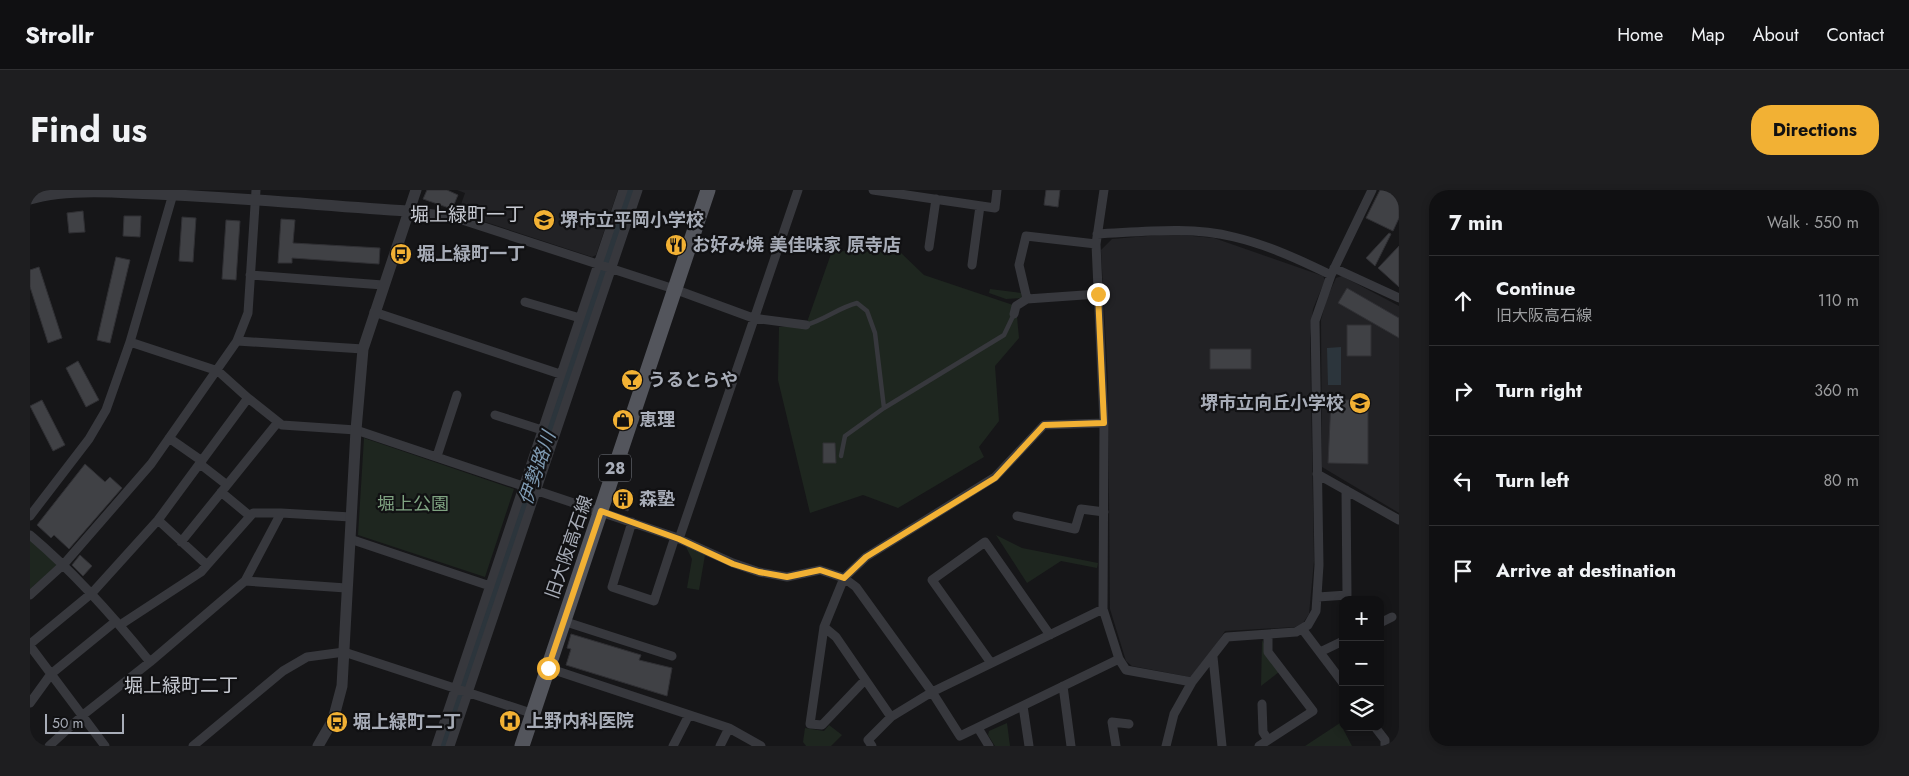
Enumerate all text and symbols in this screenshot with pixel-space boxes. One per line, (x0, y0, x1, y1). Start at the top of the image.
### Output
text: Strollr (25, 17, 94, 52)
text: Home (1617, 22, 1663, 48)
text: Map (1691, 22, 1725, 48)
text: About (1753, 22, 1798, 48)
text: Contact (1826, 22, 1884, 48)
text: Find us (30, 105, 147, 155)
button: Directions (1751, 105, 1879, 155)
district label: 堀上緑町一丁 (410, 201, 524, 228)
place label: 堺市立平岡小学校 (560, 207, 704, 233)
school or university icon: 堺市立平岡小学校 (532, 208, 556, 232)
text: 7 min (1449, 208, 1503, 238)
text: Walk · 550 m (1767, 211, 1859, 234)
place label: お好み焼 美佳味家 原寺店 (692, 232, 901, 258)
restaurant icon: お好み焼 美佳味家 原寺店 (664, 233, 688, 257)
place label: 堀上緑町一丁 (417, 241, 525, 267)
bus stop icon: 堀上緑町一丁 (389, 242, 413, 266)
text: Continue (1496, 275, 1575, 302)
route end (1087, 283, 1110, 306)
icon: ahead (1449, 287, 1477, 315)
text: 110 m (1818, 289, 1859, 312)
text: 旧大阪高石線 (1496, 304, 1592, 327)
place label: うるとらや (648, 367, 738, 393)
bar icon: うるとらや (620, 368, 644, 392)
icon: right (1449, 377, 1477, 405)
text: Turn right (1496, 377, 1582, 404)
text: 360 m (1814, 379, 1859, 402)
place label: 堺市立向丘小学校 (1200, 390, 1344, 416)
school or university icon: 堺市立向丘小学校 (1348, 391, 1372, 415)
place label: 恵理 (639, 407, 675, 433)
shop icon: 恵理 (611, 408, 635, 432)
water label: 伊勢路川 (512, 426, 563, 508)
road number: 28 (599, 454, 631, 482)
icon: left (1449, 467, 1477, 495)
text: Turn left (1496, 467, 1569, 494)
text: 80 m (1823, 469, 1859, 492)
place label: 森塾 (639, 486, 675, 512)
building icon: 森塾 (611, 487, 635, 511)
park label: 堀上公園 (377, 491, 449, 517)
street label: 旧大阪高石線 (539, 492, 599, 602)
icon: arrive (1449, 557, 1477, 585)
text: Arrive at destination (1496, 557, 1676, 584)
map controls (1339, 596, 1384, 731)
button: + (1339, 596, 1384, 641)
button: − (1339, 641, 1384, 686)
route start (537, 657, 560, 680)
district label: 堀上緑町二丁 (124, 672, 238, 699)
button: layers (1339, 686, 1384, 731)
place label: 上野内科医院 (526, 708, 634, 734)
place label: 堀上緑町二丁 (353, 709, 461, 735)
hospital icon: 上野内科医院 (498, 709, 522, 733)
bus stop icon: 堀上緑町二丁 (325, 710, 349, 734)
scale bar (45, 711, 124, 734)
text: 50 m (52, 713, 83, 733)

